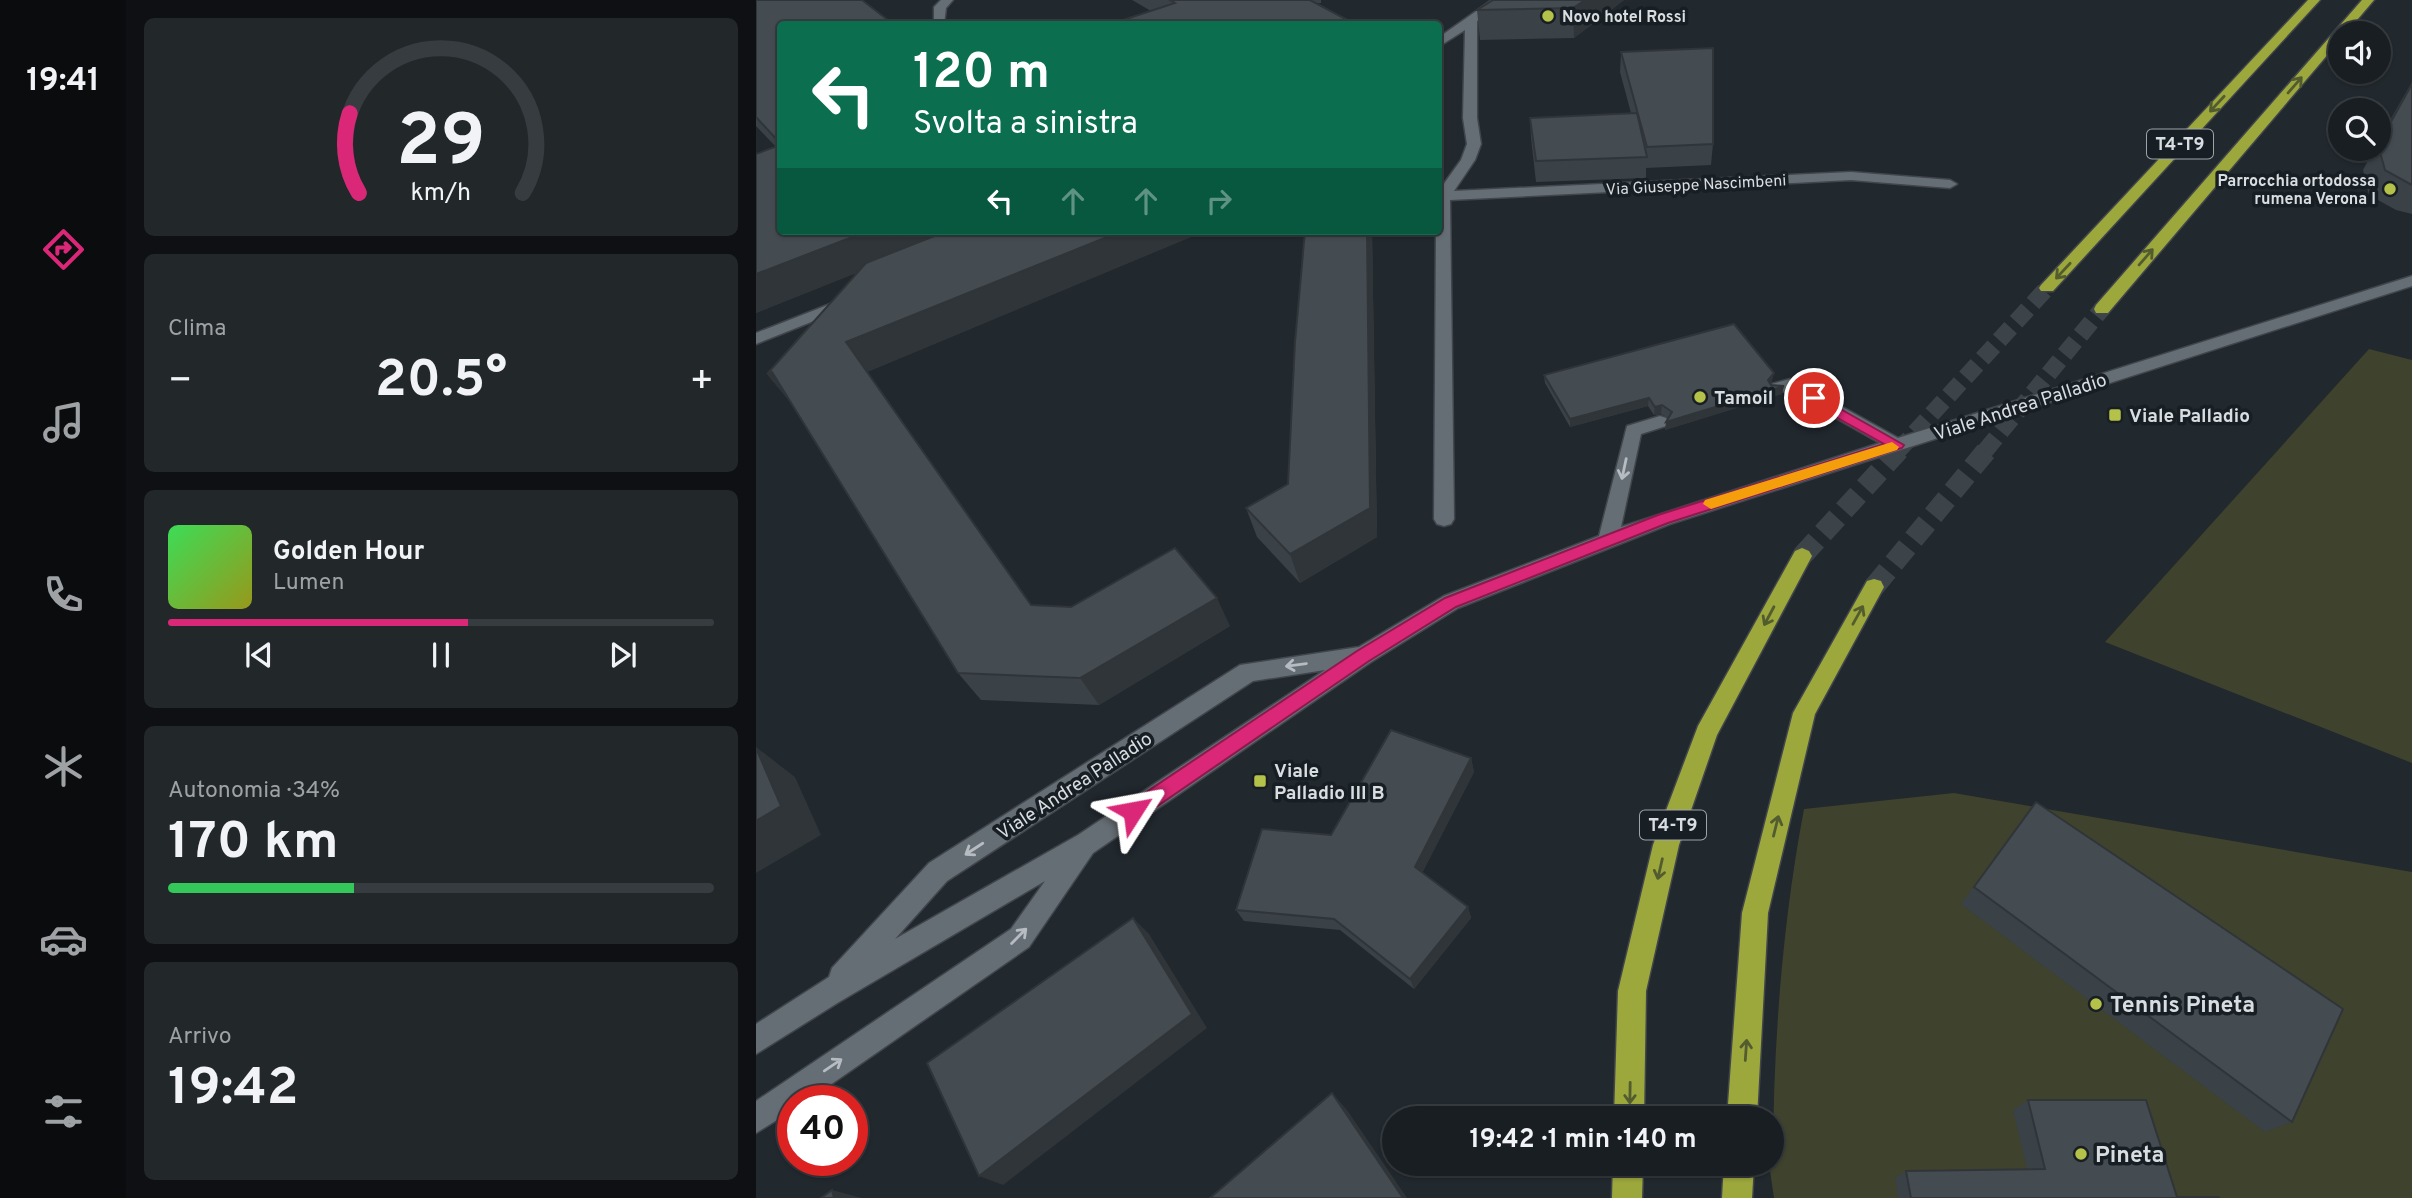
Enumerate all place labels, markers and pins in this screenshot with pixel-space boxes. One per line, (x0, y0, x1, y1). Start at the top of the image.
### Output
marker: Novo hotel Rossi (1540, 8, 1556, 24)
place label: Novo hotel Rossi (1562, 8, 1686, 28)
place label: Parrocchia ortodossa rumena Verona I (2217, 172, 2376, 210)
marker: Parrocchia ortodossa rumena Verona I (2382, 181, 2398, 197)
pin (1784, 368, 1844, 428)
place label: Tamoil (1714, 387, 1773, 411)
marker: Tamoil (1692, 389, 1708, 405)
place label: Viale Palladio (2129, 405, 2250, 429)
marker: Viale Palladio (2107, 407, 2123, 423)
place label: Viale Palladio III B (1274, 760, 1385, 806)
marker: Viale Palladio III B (1252, 773, 1268, 789)
place label: Tennis Pineta (2110, 992, 2255, 1021)
marker: Tennis Pineta (2088, 996, 2104, 1012)
place label: Pineta (2095, 1142, 2164, 1171)
marker: Pineta (2073, 1146, 2089, 1162)

